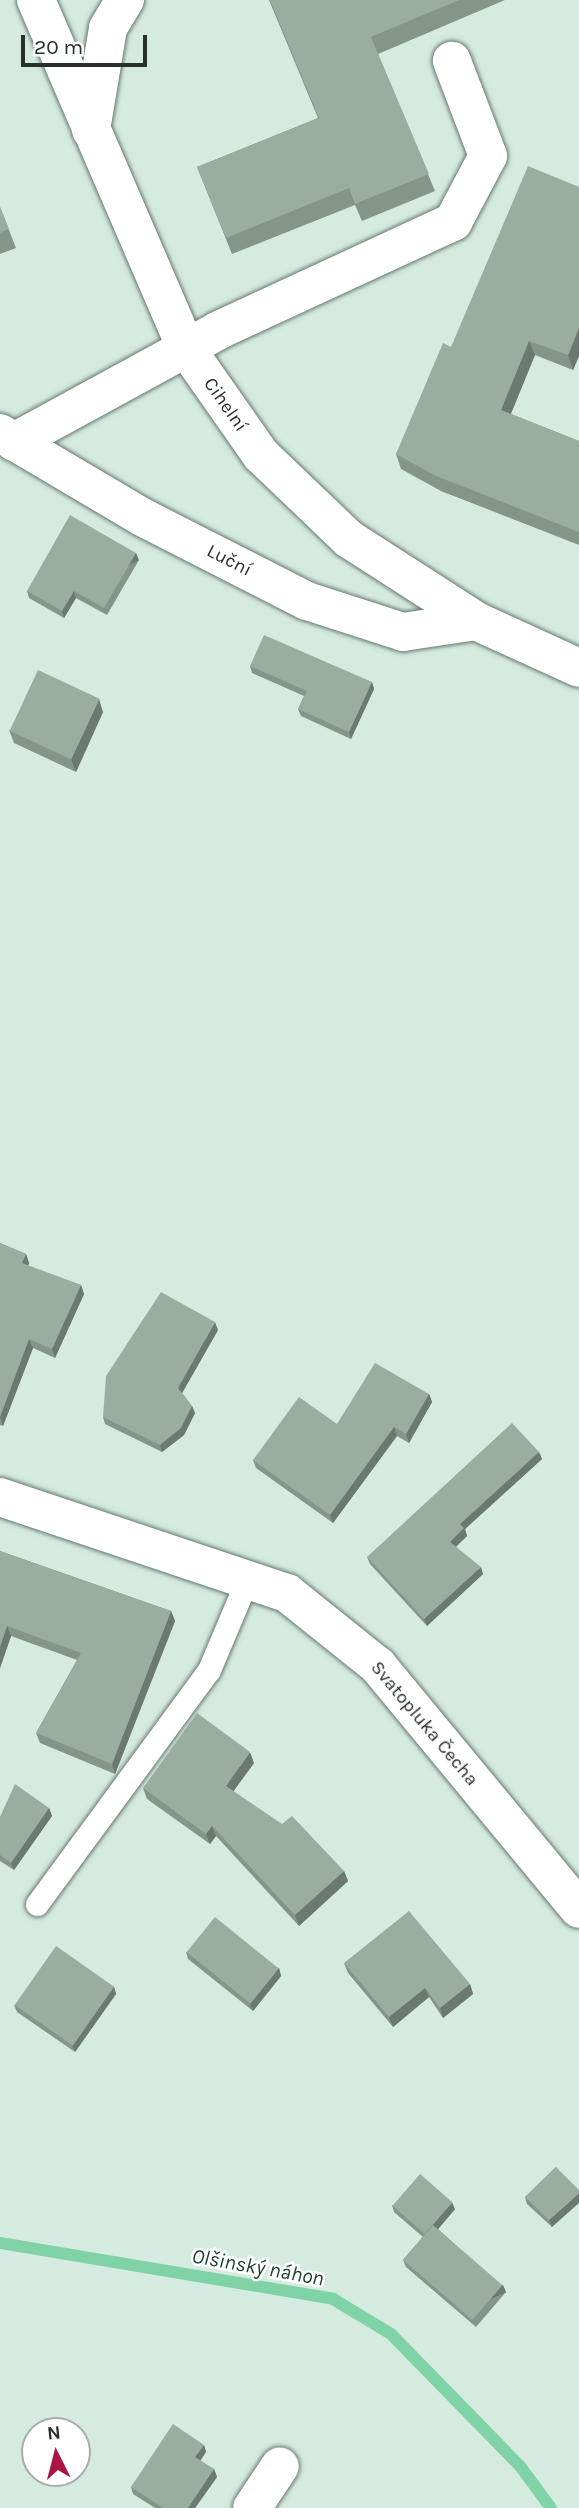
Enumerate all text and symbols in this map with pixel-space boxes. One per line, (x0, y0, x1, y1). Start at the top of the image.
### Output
scale bar (24, 21, 150, 65)
text: 20 m (34, 35, 83, 59)
street label: Cihelní (198, 373, 252, 437)
street label: Luční (203, 540, 255, 582)
street label: Svatopluka Čecha (365, 1657, 483, 1791)
water label: Olšinský náhon (190, 2243, 326, 2291)
north arrow (21, 2417, 91, 2487)
text: N (46, 2421, 62, 2445)

